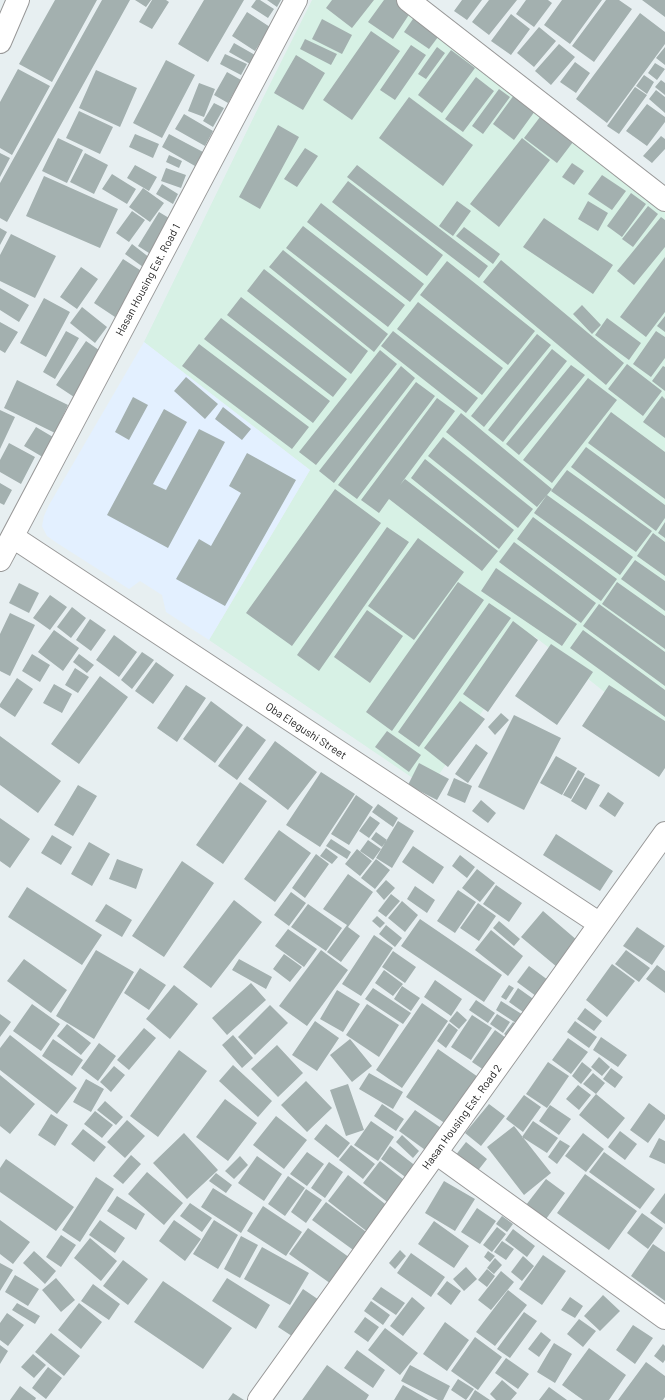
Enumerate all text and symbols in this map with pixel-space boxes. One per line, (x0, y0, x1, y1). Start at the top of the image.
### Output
street label: Hasan Housing Est. Road 1 (113, 222, 183, 338)
street label: Oba Elegushi Street (263, 700, 349, 762)
street label: Hasan Housing Est. Road 2 (419, 1062, 505, 1172)

